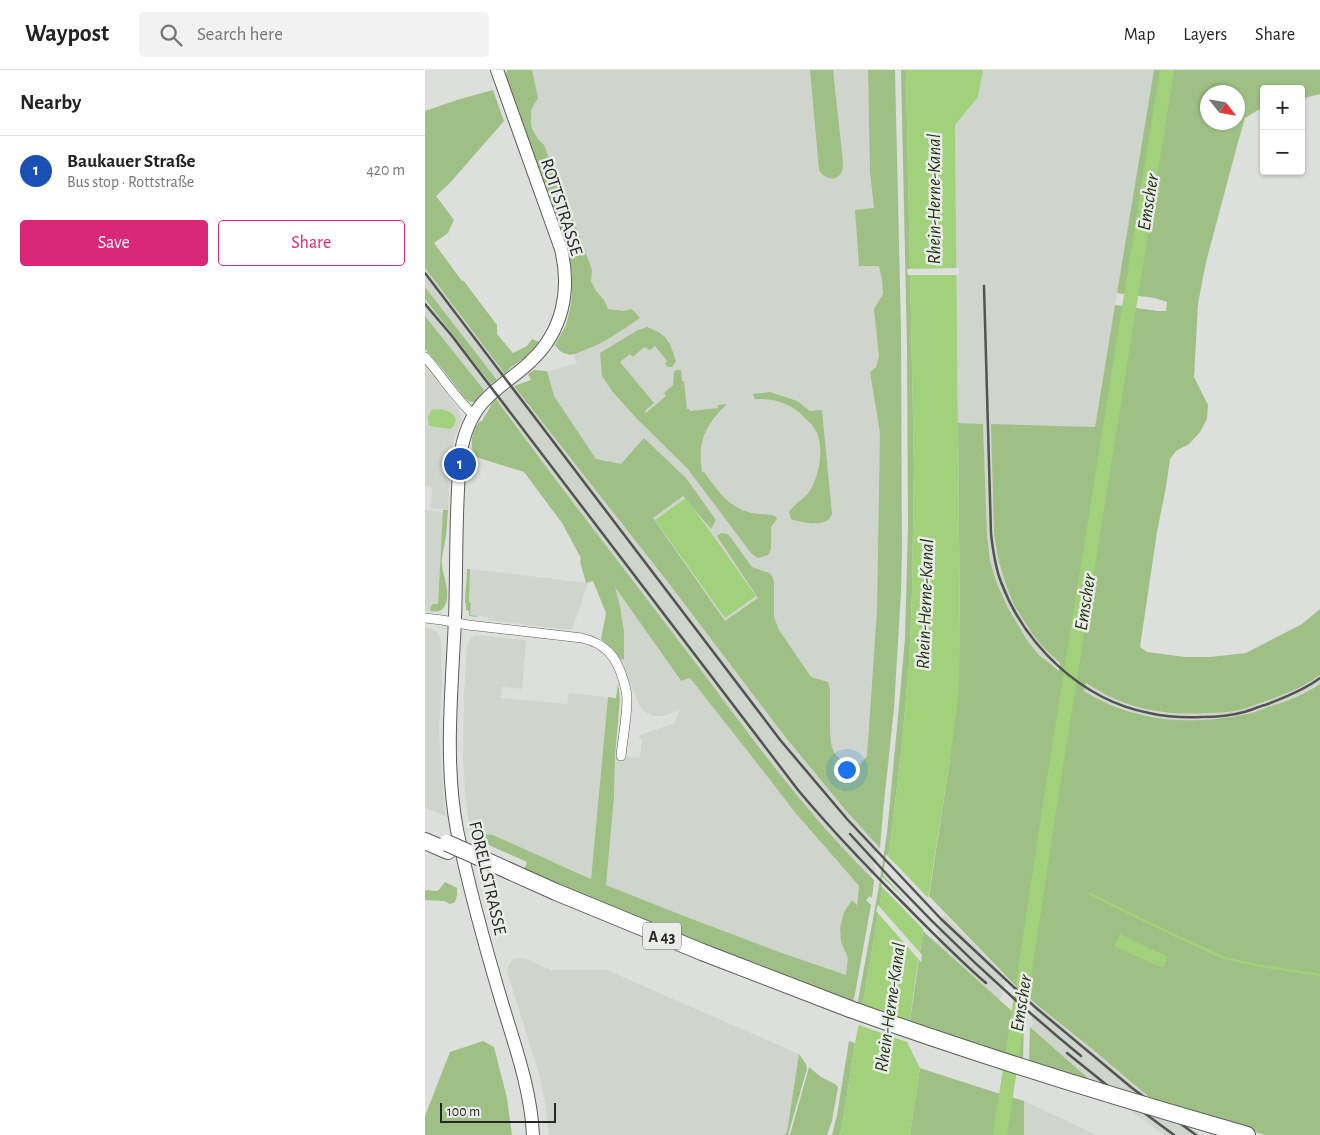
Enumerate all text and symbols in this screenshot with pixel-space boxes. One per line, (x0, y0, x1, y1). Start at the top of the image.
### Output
search box (139, 12, 489, 57)
icon: search (157, 21, 185, 49)
text: Waypost (25, 22, 109, 46)
text: Search here (197, 25, 283, 44)
text: Map (1124, 26, 1155, 44)
text: Layers (1183, 26, 1227, 44)
text: Share (1255, 26, 1295, 44)
north arrow (1200, 85, 1245, 130)
map controls (1260, 85, 1305, 175)
button: + (1260, 85, 1305, 130)
text: Nearby (20, 92, 81, 113)
button: − (1260, 130, 1305, 175)
water label: Rhein-Herne-Kanal (925, 133, 944, 264)
text: Baukauer Straße (67, 152, 195, 171)
street label: ROTTSTRASSE (537, 157, 585, 258)
text: 1 (33, 162, 39, 178)
text: 420 m (366, 162, 405, 178)
water label: Emscher (1135, 172, 1162, 232)
text: Bus stop · Rottstraße (67, 174, 194, 190)
button: Save (20, 220, 208, 266)
button: Share (218, 220, 405, 266)
pin: 1 (444, 445, 476, 483)
water label: Rhein-Herne-Kanal (914, 538, 937, 670)
water label: Emscher (1072, 572, 1099, 632)
your location (834, 757, 860, 783)
street label: FORELLSTRASSE (465, 820, 509, 937)
road number: A 43 (643, 922, 681, 949)
water label: Rhein-Herne-Kanal (872, 941, 909, 1073)
water label: Emscher (1008, 973, 1035, 1033)
scale bar (440, 1100, 556, 1123)
text: 100 m (447, 1105, 480, 1119)

